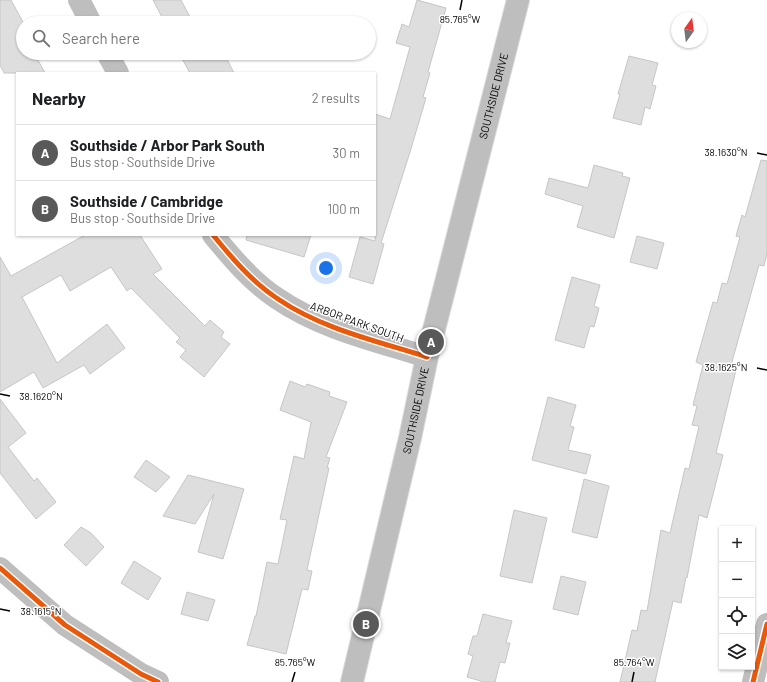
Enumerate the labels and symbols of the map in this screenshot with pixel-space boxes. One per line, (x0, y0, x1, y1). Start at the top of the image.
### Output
north arrow (671, 12, 707, 48)
text: 85.765°W (440, 13, 481, 25)
street label: SOUTHSIDE DRIVE (476, 51, 510, 140)
text: 38.1630°N (704, 146, 748, 158)
your location (316, 258, 336, 278)
street label: ARBOR PARK SOUTH (309, 299, 406, 344)
pin: A (418, 327, 444, 357)
text: 38.1625°N (705, 361, 747, 373)
street label: SOUTHSIDE DRIVE (400, 365, 431, 455)
text: 38.1620°N (19, 390, 63, 402)
text: 38.1615°N (21, 605, 61, 617)
pin: B (353, 609, 379, 639)
text: 85.765°W (275, 656, 316, 668)
text: 85.764°W (613, 656, 655, 668)

